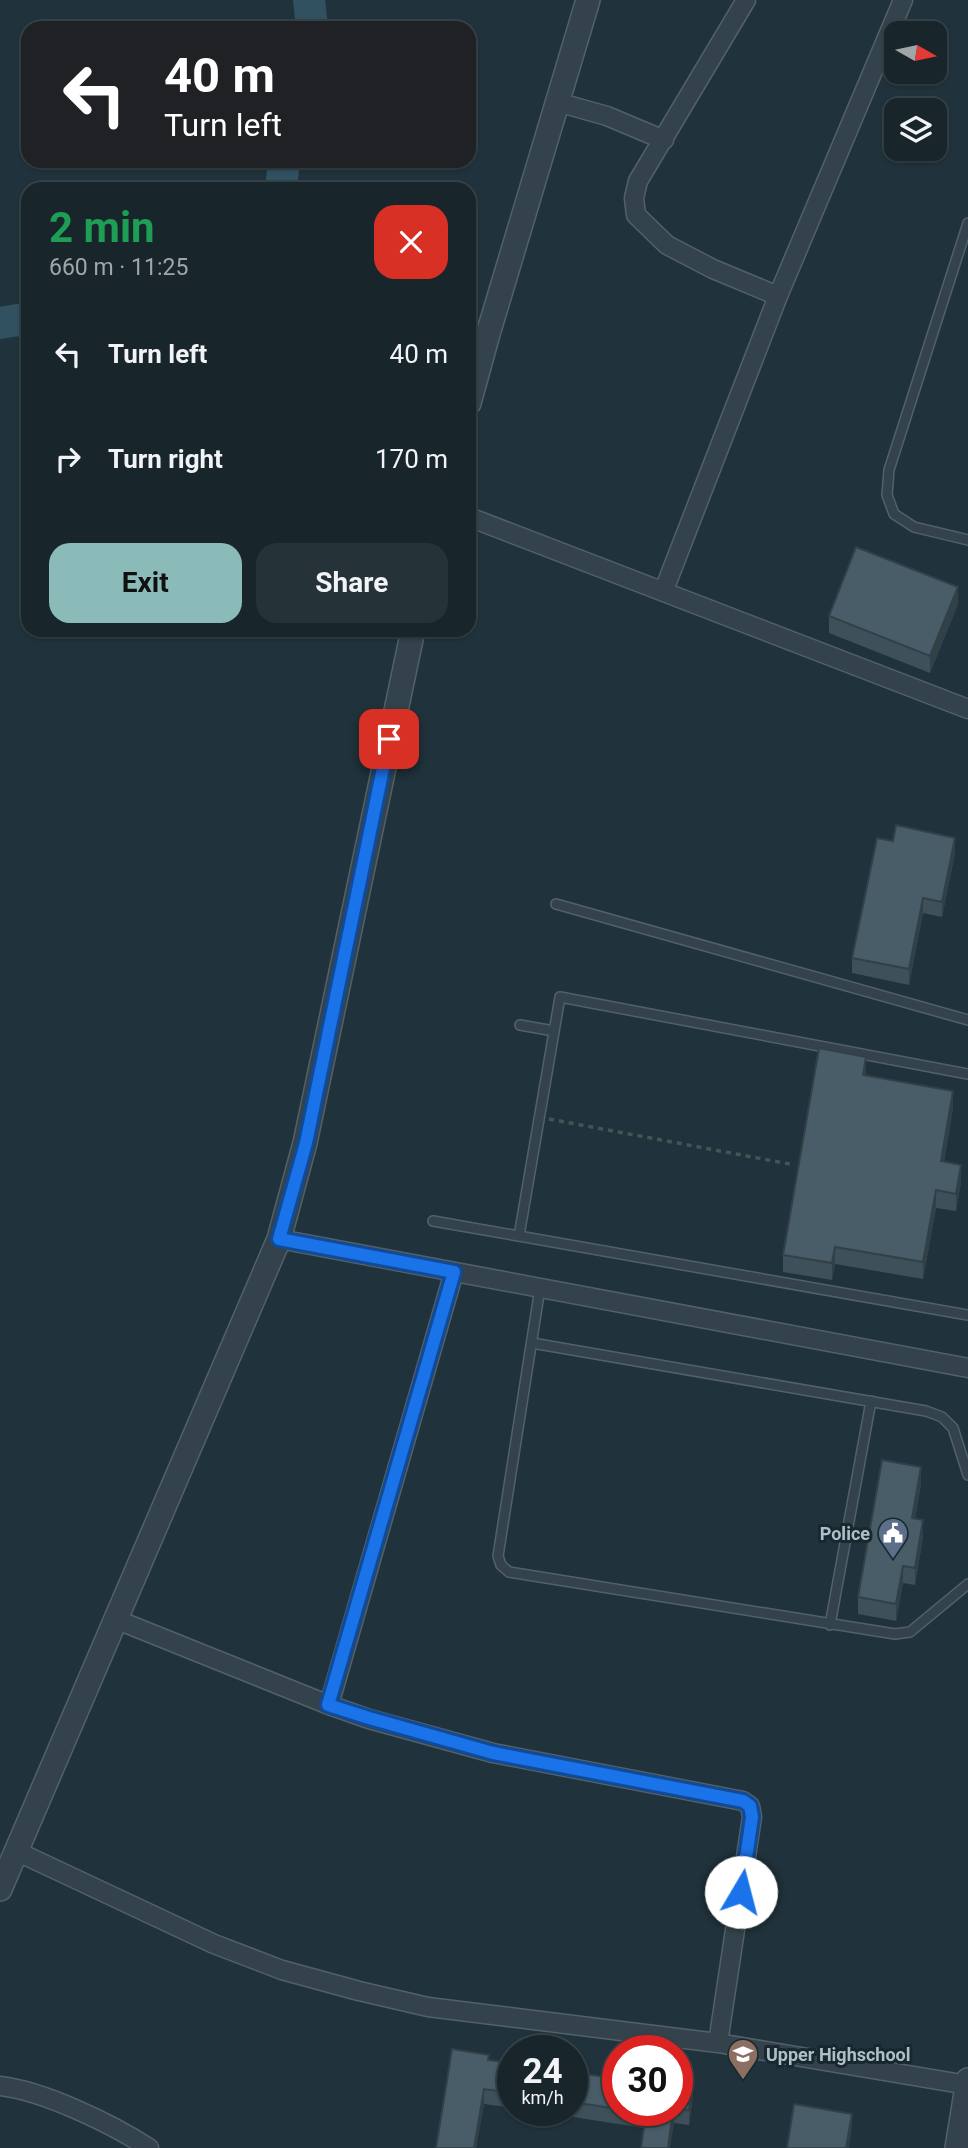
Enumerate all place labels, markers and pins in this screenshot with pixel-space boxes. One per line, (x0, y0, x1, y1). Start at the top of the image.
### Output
pin (359, 709, 419, 769)
public building icon: Police (876, 1516, 910, 1560)
place label: Police (820, 1523, 870, 1544)
school or university icon: Upper Highschool (726, 2037, 760, 2081)
place label: Upper Highschool (766, 2044, 911, 2065)

